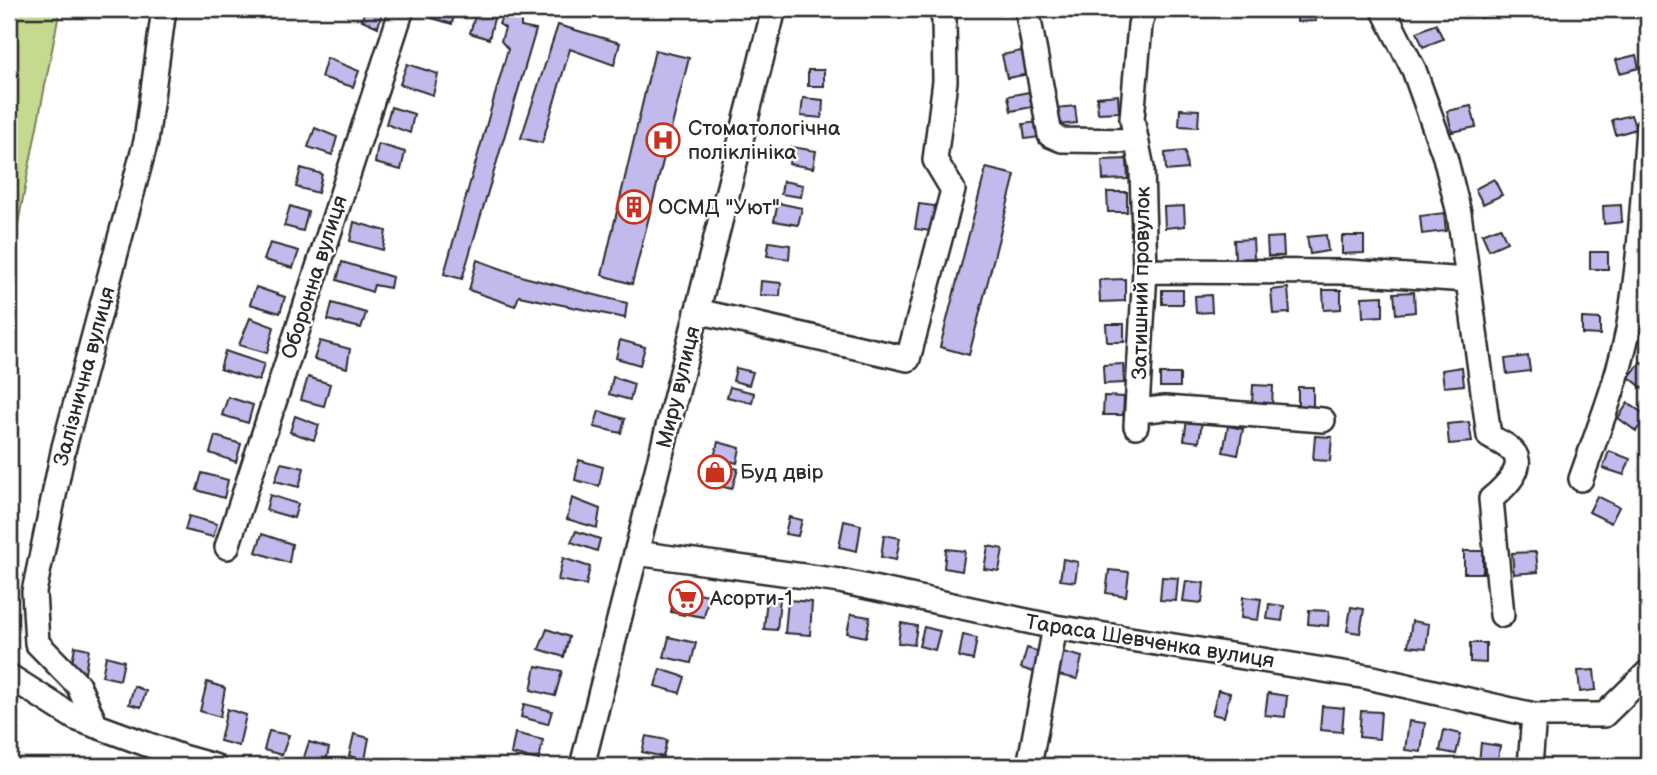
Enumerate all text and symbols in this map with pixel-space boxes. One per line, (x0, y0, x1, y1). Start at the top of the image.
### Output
place label: Стоматологічна поліклініка (688, 116, 841, 165)
hospital icon: Стоматологічна поліклініка (644, 121, 682, 159)
street label: Затишний провулок (1127, 186, 1156, 380)
building icon: ОСМД "Уют" (615, 188, 653, 226)
street label: Оборонна вулиця (276, 192, 353, 362)
place label: ОСМД "Уют" (658, 195, 780, 220)
street label: Залізнична вулиця (49, 284, 120, 469)
street label: Миру вулиця (651, 324, 706, 451)
shop icon: Буд двір (696, 453, 734, 491)
place label: Буд двір (740, 460, 824, 485)
supermarket icon: Асорти-1 (667, 579, 705, 617)
place label: Асорти-1 (709, 586, 793, 611)
street label: Тараса Шевченка вулиця (1024, 609, 1276, 674)

